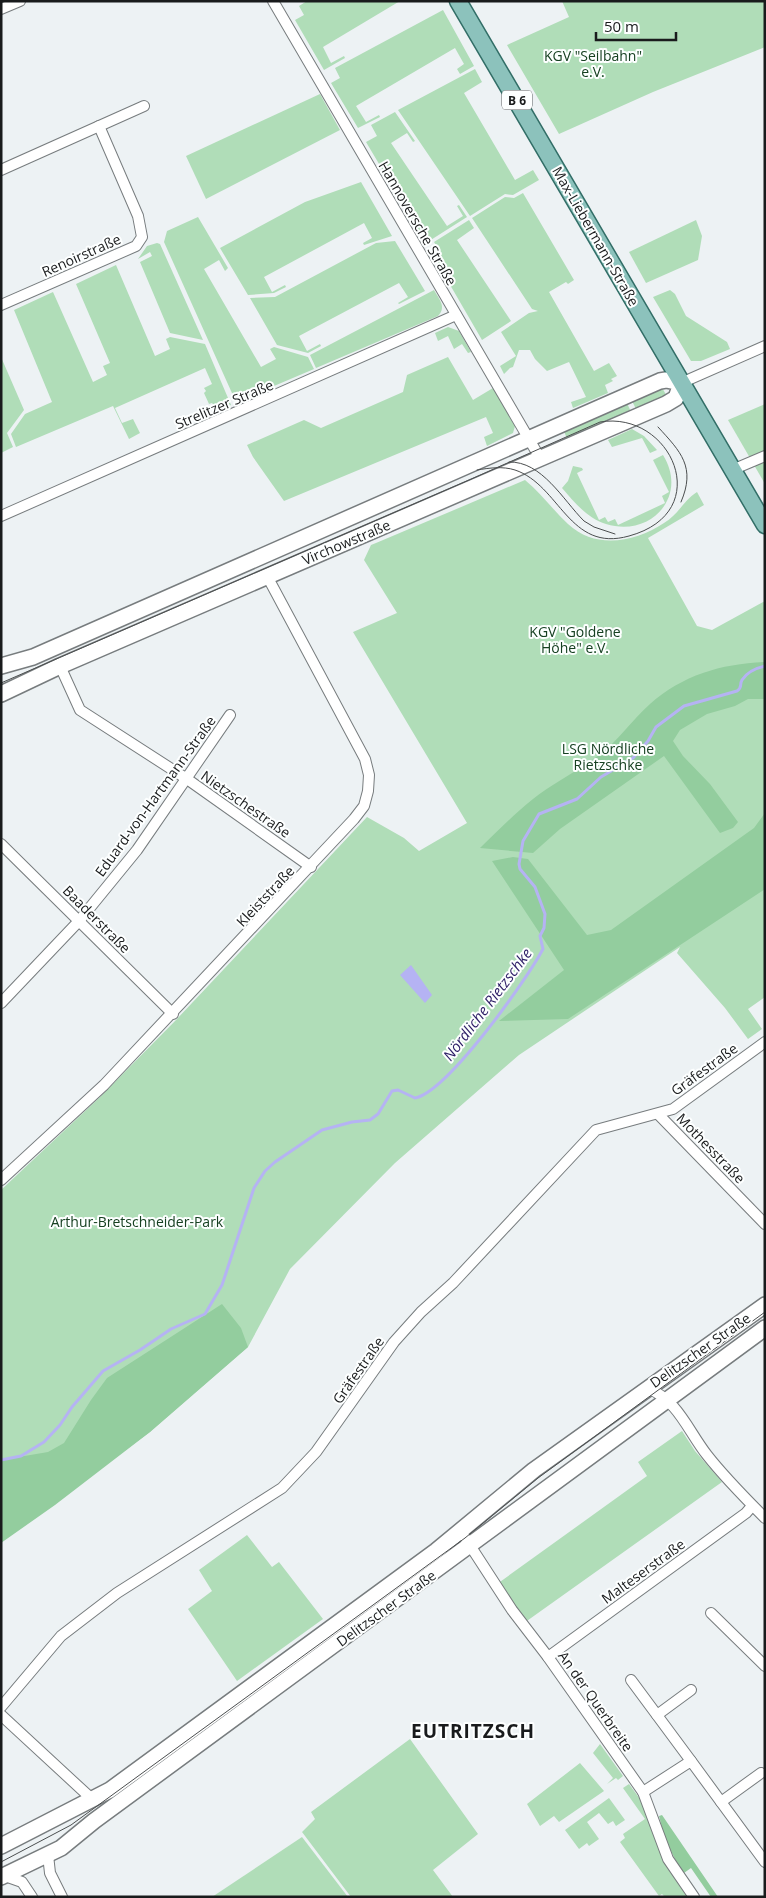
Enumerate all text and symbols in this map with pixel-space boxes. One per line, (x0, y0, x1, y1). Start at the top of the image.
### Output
scale bar (596, 10, 676, 42)
text: 50 m (604, 16, 639, 36)
park label: KGV "Seilbahn" e.V. (544, 46, 642, 81)
road number: B 6 (502, 90, 532, 110)
street label: Hannoversche Straße (375, 157, 461, 289)
street label: Max-Liebermann-Straße (548, 163, 644, 309)
street label: Renoirstraße (39, 229, 124, 281)
street label: Strelitzer Straße (172, 375, 276, 433)
street label: Virchowstraße (299, 515, 393, 569)
park label: KGV "Goldene Höhe" e.V. (529, 622, 621, 657)
street label: Eduard-von-Hartmann-Straße (90, 712, 220, 880)
park label: LSG Nördliche Rietzschke (562, 739, 654, 774)
street label: Nietzschestraße (198, 766, 295, 842)
street label: Kleiststraße (232, 861, 298, 931)
street label: Baaderstraße (59, 881, 135, 957)
water label: Nördliche Rietzschke (438, 943, 536, 1064)
street label: Gräfestraße (667, 1038, 741, 1100)
street label: Mothesstraße (673, 1109, 749, 1187)
park label: Arthur-Bretschneider-Park (51, 1212, 224, 1231)
street label: Delitzscher Straße (646, 1308, 754, 1392)
street label: Gräfestraße (328, 1332, 388, 1407)
street label: Malteserstraße (597, 1534, 689, 1608)
street label: Delitzscher Straße (332, 1565, 440, 1651)
street label: An der Querbreite (554, 1647, 638, 1755)
district label: EUTRITZSCH (411, 1718, 535, 1744)

